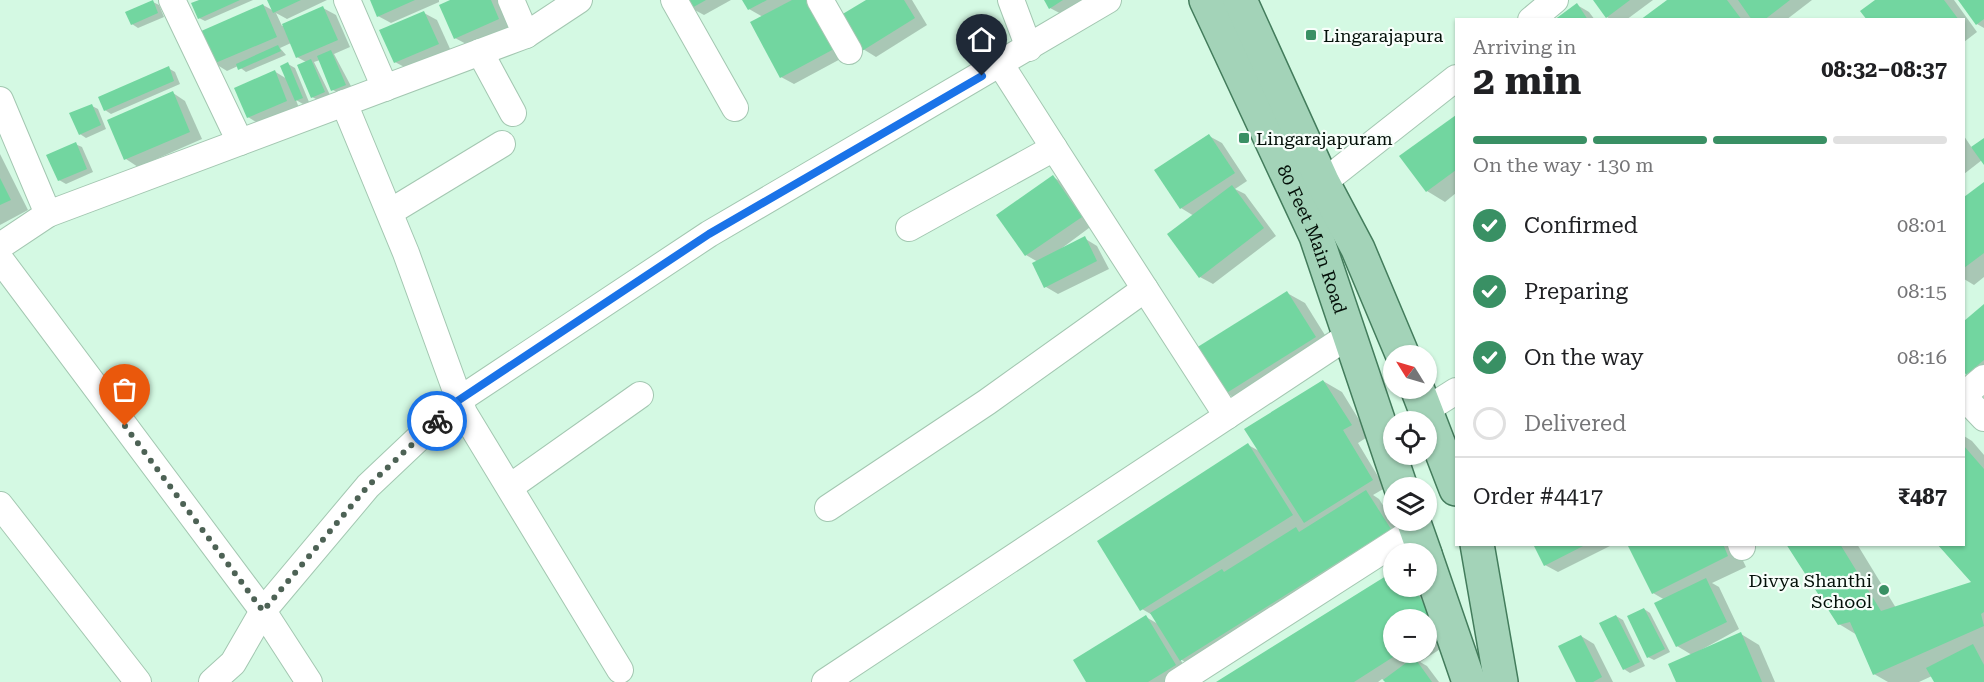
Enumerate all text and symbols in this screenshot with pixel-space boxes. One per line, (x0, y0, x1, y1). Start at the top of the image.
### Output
pin (956, 14, 1007, 76)
icon: home (965, 23, 998, 56)
place label: Lingarajapura (1323, 25, 1443, 46)
marker: Lingarajapura (1304, 28, 1318, 42)
text: Arriving in (1473, 35, 1576, 59)
text: 08:32–08:37 (1821, 57, 1947, 82)
text: 2 min (1473, 58, 1581, 104)
place label: Lingarajapuram (1256, 128, 1393, 149)
marker: Lingarajapuram (1237, 131, 1251, 145)
text: On the way · 130 m (1473, 153, 1654, 177)
street label: 80 Feet Main Road (1274, 161, 1352, 317)
icon: check (1473, 209, 1506, 242)
text: Confirmed (1524, 213, 1638, 238)
text: 08:01 (1897, 213, 1947, 237)
icon: check (1473, 275, 1506, 308)
text: Preparing (1524, 279, 1628, 304)
text: 08:15 (1897, 279, 1947, 303)
icon: check (1473, 341, 1506, 374)
north arrow (1383, 345, 1437, 399)
map controls (1383, 345, 1437, 663)
text: On the way (1524, 345, 1644, 370)
text: 08:16 (1897, 345, 1947, 369)
pin (99, 364, 150, 426)
icon: bag (108, 373, 141, 406)
courier (407, 391, 467, 451)
icon: bike (421, 405, 454, 438)
button: locate (1383, 411, 1437, 465)
text: Delivered (1524, 411, 1626, 436)
button: layers (1383, 477, 1437, 531)
text: Order #4417 (1473, 484, 1603, 509)
text: ₹487 (1898, 484, 1947, 509)
button: + (1383, 543, 1437, 597)
place label: Divya Shanthi School (1749, 570, 1872, 612)
marker: Divya Shanthi School (1877, 583, 1891, 597)
button: − (1383, 609, 1437, 663)

